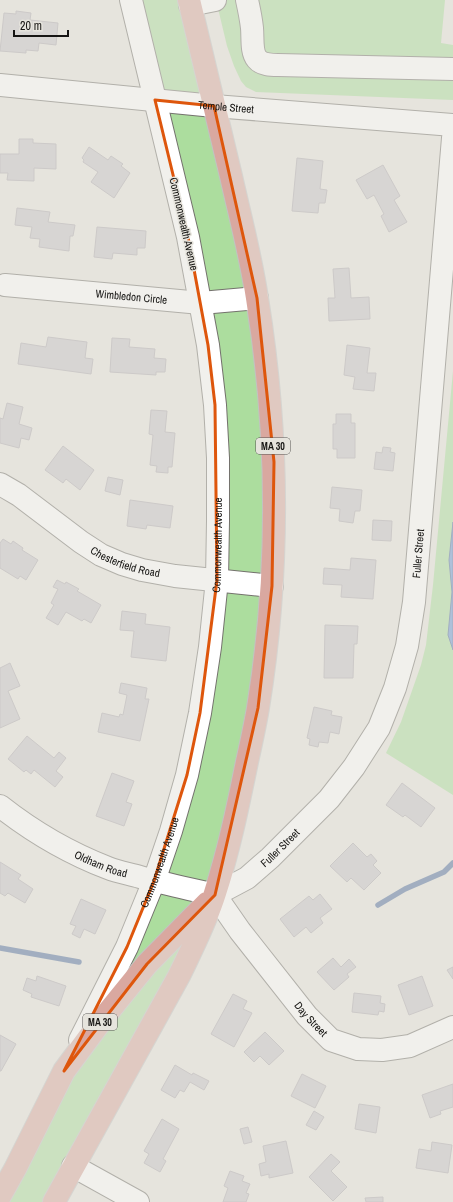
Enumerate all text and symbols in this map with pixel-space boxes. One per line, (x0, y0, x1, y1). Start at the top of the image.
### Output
scale bar (14, 12, 68, 38)
text: 20 m (20, 18, 42, 34)
street label: Temple Street (197, 97, 255, 116)
street label: Commonwealth Avenue (166, 176, 202, 272)
street label: Wimbledon Circle (95, 286, 168, 307)
road number: MA 30 (256, 438, 290, 454)
street label: Commonwealth Avenue (209, 497, 225, 593)
street label: Fuller Street (409, 528, 427, 579)
street label: Chesterfield Road (88, 543, 161, 580)
street label: Commonwealth Avenue (137, 815, 182, 910)
street label: Fuller Street (258, 825, 303, 870)
street label: Oldham Road (72, 847, 129, 880)
street label: Day Street (291, 999, 331, 1040)
road number: MA 30 (83, 1014, 117, 1030)

